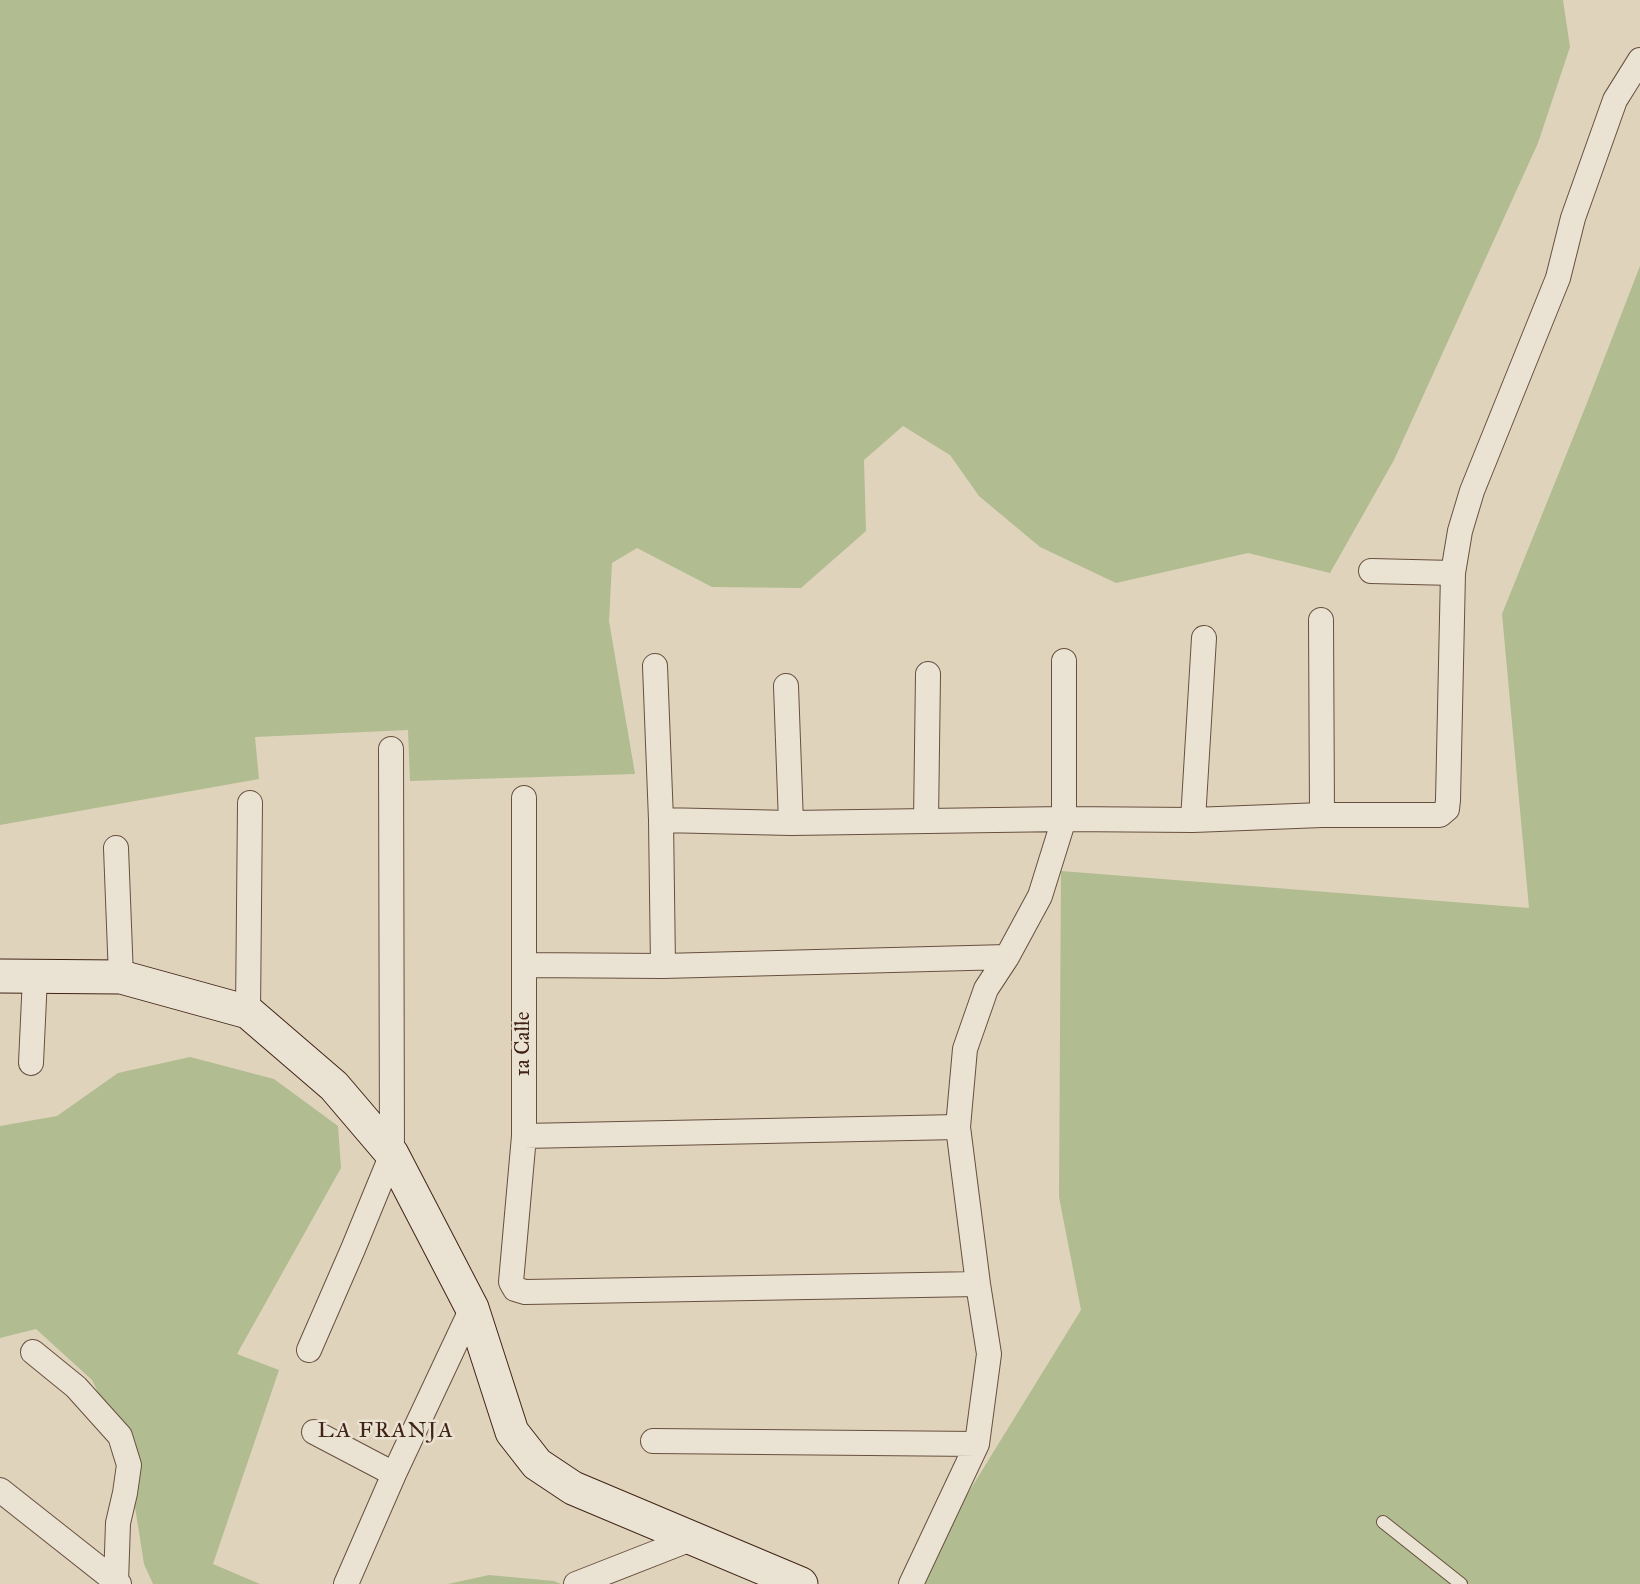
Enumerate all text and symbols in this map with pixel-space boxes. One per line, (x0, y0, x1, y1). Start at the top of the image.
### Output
street label: 1a Calle (511, 1012, 537, 1076)
district label: LA FRANJA (318, 1419, 454, 1445)

